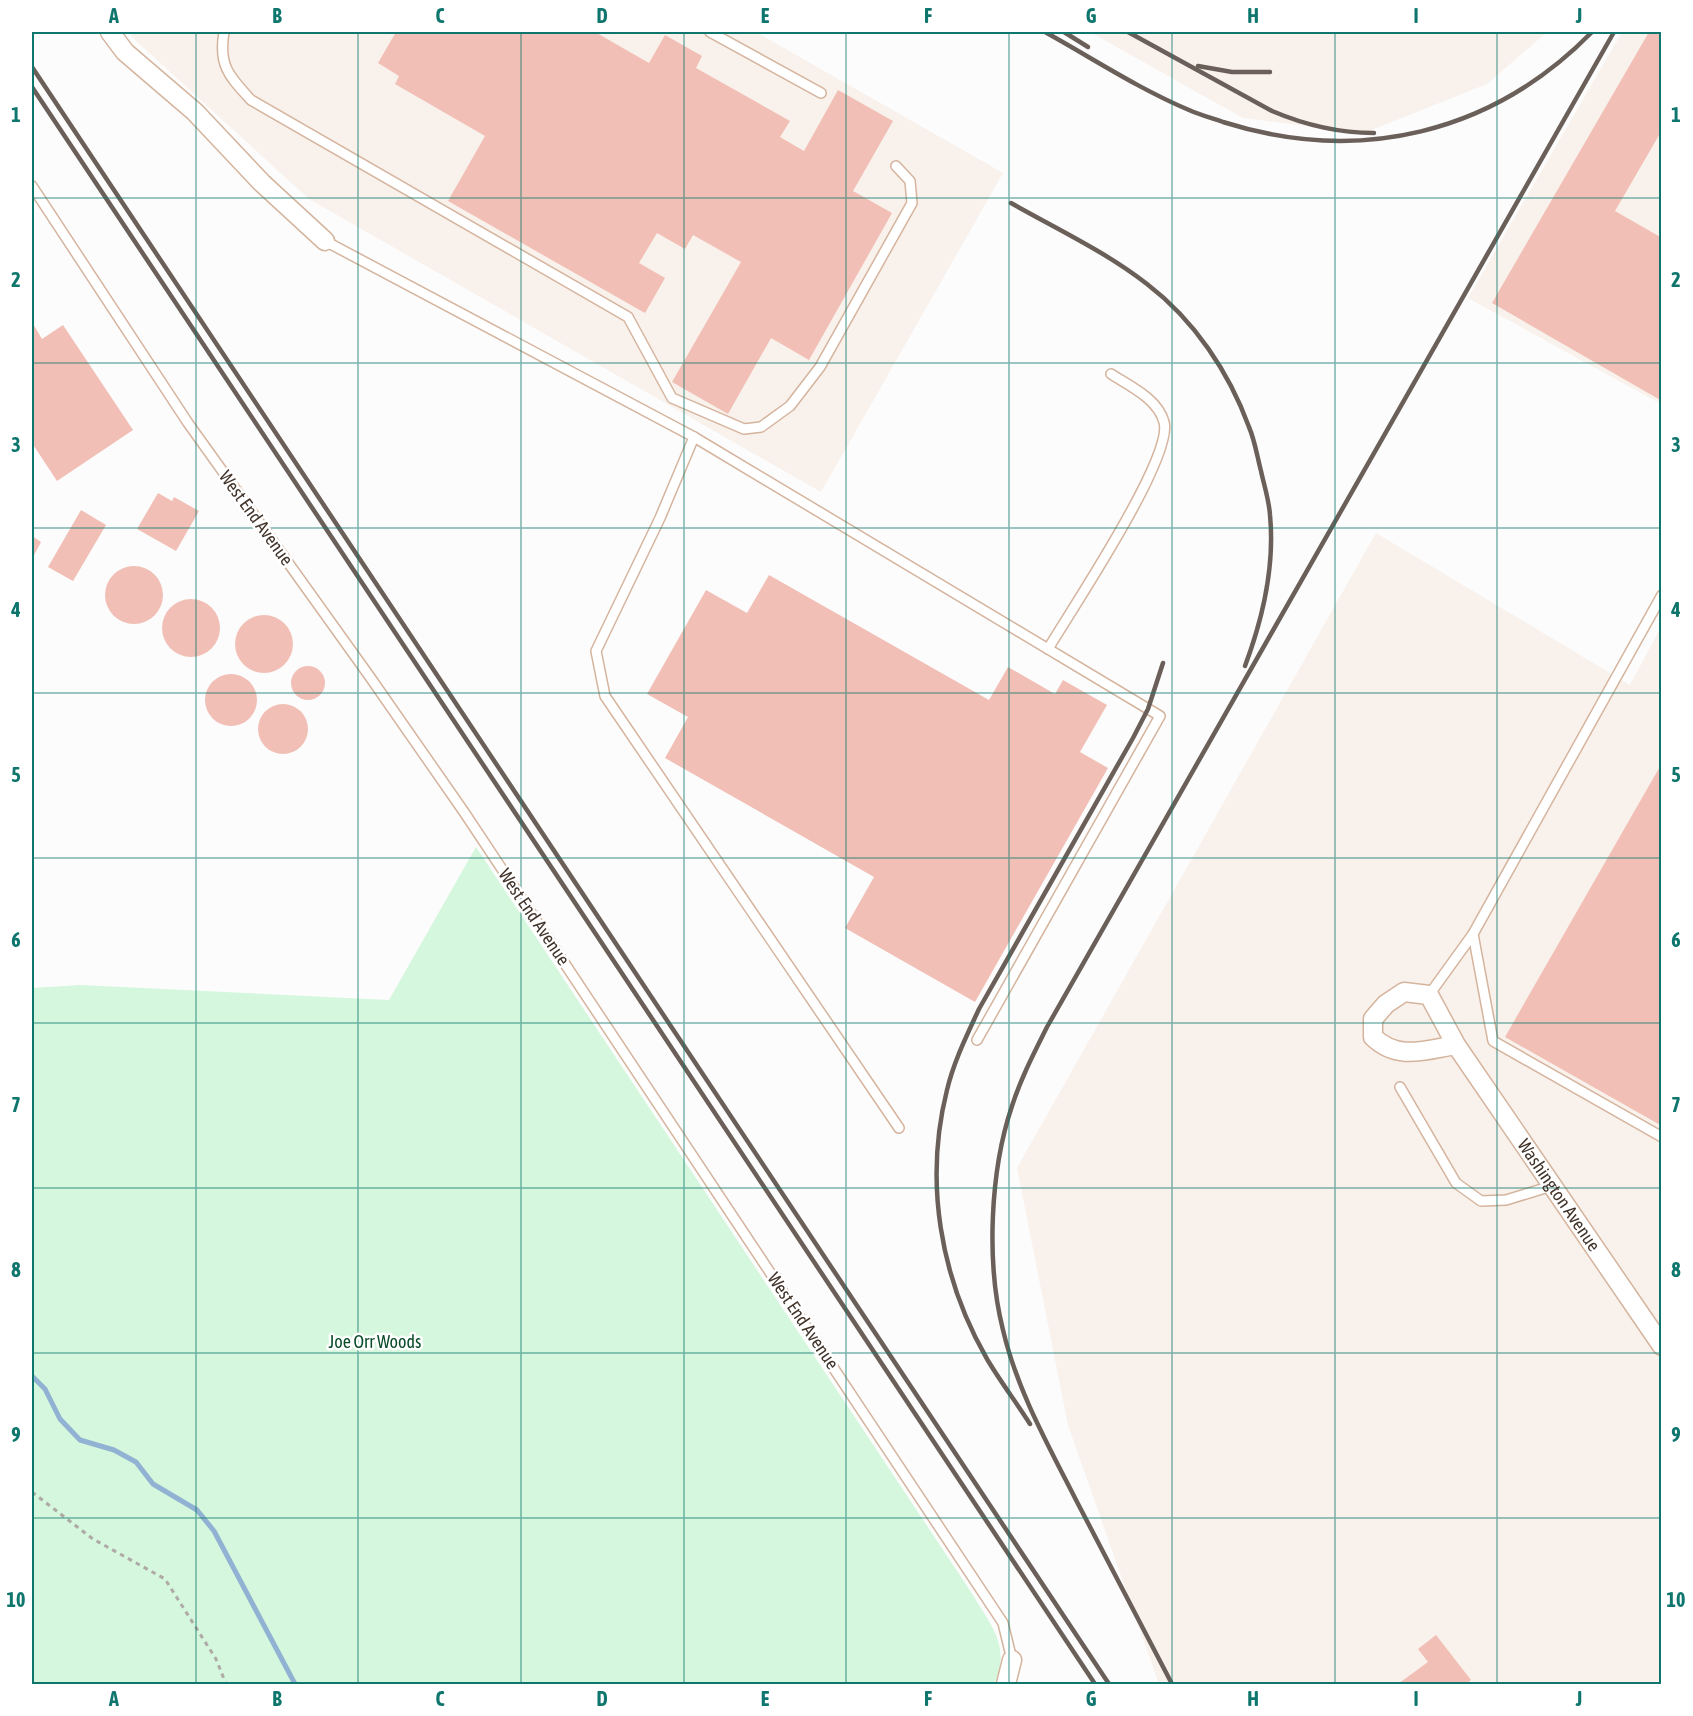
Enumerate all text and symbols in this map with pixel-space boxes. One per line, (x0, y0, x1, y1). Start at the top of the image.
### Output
text: A (108, 4, 119, 27)
text: B (272, 4, 282, 27)
text: C (436, 4, 445, 27)
text: D (596, 4, 608, 27)
text: E (761, 4, 770, 27)
text: F (924, 4, 932, 27)
text: G (1086, 4, 1097, 27)
text: H (1247, 4, 1259, 27)
text: I (1413, 4, 1419, 27)
text: J (1575, 4, 1582, 27)
text: 1 (11, 103, 21, 126)
text: 1 (1671, 103, 1681, 126)
text: 2 (11, 268, 21, 291)
text: 2 (1671, 268, 1681, 291)
text: 3 (11, 433, 21, 456)
text: 3 (1671, 433, 1681, 456)
street label: West End Avenue (215, 466, 298, 569)
text: 4 (10, 598, 21, 621)
text: 4 (1670, 598, 1681, 621)
text: 5 (11, 763, 21, 786)
text: 5 (1671, 763, 1681, 786)
street label: West End Avenue (494, 864, 574, 969)
text: 6 (11, 928, 21, 951)
text: 6 (1671, 928, 1681, 951)
text: 7 (11, 1093, 21, 1116)
text: 7 (1671, 1093, 1681, 1116)
street label: Washington Avenue (1514, 1135, 1605, 1255)
text: 8 (11, 1258, 21, 1281)
text: 8 (1671, 1258, 1681, 1281)
street label: West End Avenue (763, 1268, 843, 1373)
park label: Joe Orr Woods (329, 1331, 421, 1352)
text: 9 (11, 1423, 21, 1446)
text: 9 (1671, 1423, 1681, 1446)
text: 10 (7, 1588, 25, 1611)
text: 10 (1667, 1588, 1685, 1611)
text: A (108, 1687, 119, 1710)
text: B (272, 1687, 282, 1710)
text: C (436, 1687, 445, 1710)
text: D (596, 1687, 608, 1710)
text: E (761, 1687, 770, 1710)
text: F (924, 1687, 932, 1710)
text: G (1086, 1687, 1097, 1710)
text: H (1247, 1687, 1259, 1710)
text: I (1413, 1687, 1419, 1710)
text: J (1575, 1687, 1582, 1710)

